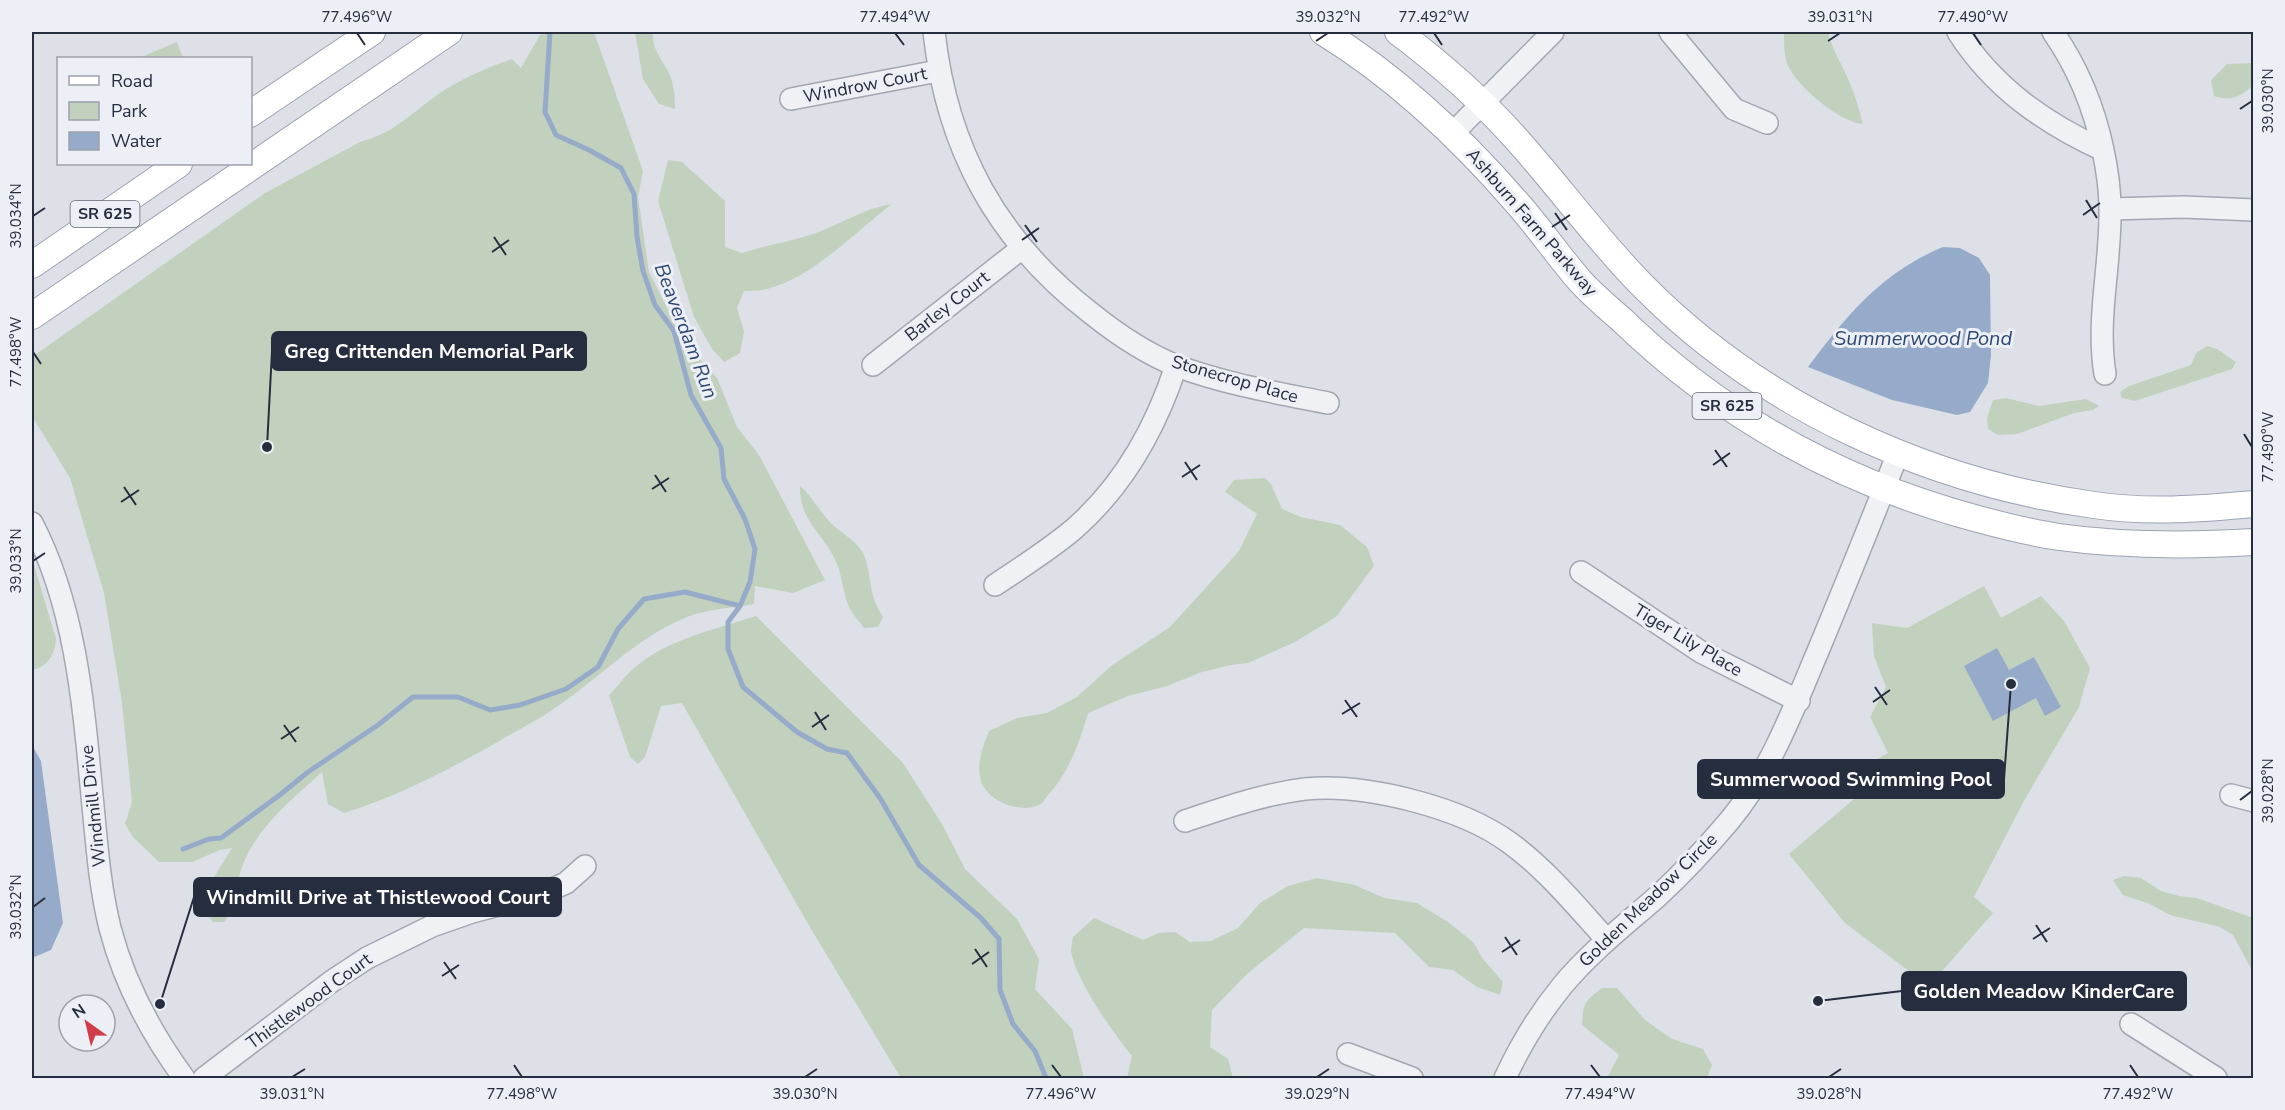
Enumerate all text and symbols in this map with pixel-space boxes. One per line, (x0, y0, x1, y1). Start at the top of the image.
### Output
text: 77.496°W (322, 7, 393, 27)
text: 77.494°W (860, 7, 931, 27)
text: 39.032°N (1295, 7, 1361, 27)
text: 77.492°W (1399, 7, 1470, 27)
text: 39.031°N (1807, 7, 1873, 27)
text: 77.490°W (1938, 7, 2009, 27)
legend (57, 57, 252, 165)
street label: Windrow Court (801, 61, 930, 109)
text: 39.030°N (2258, 68, 2278, 134)
text: Road (111, 69, 153, 93)
text: Park (111, 99, 148, 123)
text: Water (111, 129, 162, 153)
street label: Ashburn Farm Parkway (1461, 143, 1603, 302)
text: 39.034°N (6, 183, 26, 249)
road number: SR 625 (70, 201, 140, 227)
water label: Beaverdam Run (648, 259, 724, 403)
street label: Barley Court (900, 265, 995, 347)
text: 77.498°W (6, 316, 26, 387)
water label: Summerwood Pond (1834, 325, 2012, 352)
callout: Greg Crittenden Memorial Park (272, 332, 586, 370)
text: Greg Crittenden Memorial Park (284, 338, 575, 365)
street label: Stonecrop Place (1169, 349, 1301, 409)
road number: SR 625 (1692, 393, 1762, 419)
text: 77.490°W (2258, 411, 2278, 482)
text: 39.033°N (6, 528, 26, 594)
street label: Tiger Lily Place (1629, 598, 1747, 682)
street label: Windmill Drive (75, 744, 111, 868)
text: 39.028°N (2258, 758, 2278, 824)
callout: Summerwood Swimming Pool (1698, 760, 2004, 798)
text: Summerwood Swimming Pool (1710, 766, 1993, 793)
street label: Golden Meadow Circle (1574, 828, 1722, 972)
text: 39.032°N (6, 874, 26, 940)
callout: Windmill Drive at Thistlewood Court (194, 878, 561, 916)
text: Windmill Drive at Thistlewood Court (206, 884, 550, 911)
street label: Thistlewood Court (241, 947, 377, 1055)
callout: Golden Meadow KinderCare (1902, 972, 2186, 1010)
text: Golden Meadow KinderCare (1914, 978, 2175, 1005)
north arrow (57, 993, 117, 1053)
text: N (68, 999, 90, 1024)
text: 39.031°N (259, 1084, 325, 1104)
text: 77.498°W (487, 1084, 558, 1104)
text: 39.030°N (772, 1084, 838, 1104)
text: 77.496°W (1026, 1084, 1097, 1104)
text: 39.029°N (1284, 1084, 1350, 1104)
text: 77.494°W (1565, 1084, 1636, 1104)
text: 39.028°N (1796, 1084, 1862, 1104)
text: 77.492°W (2103, 1084, 2174, 1104)

